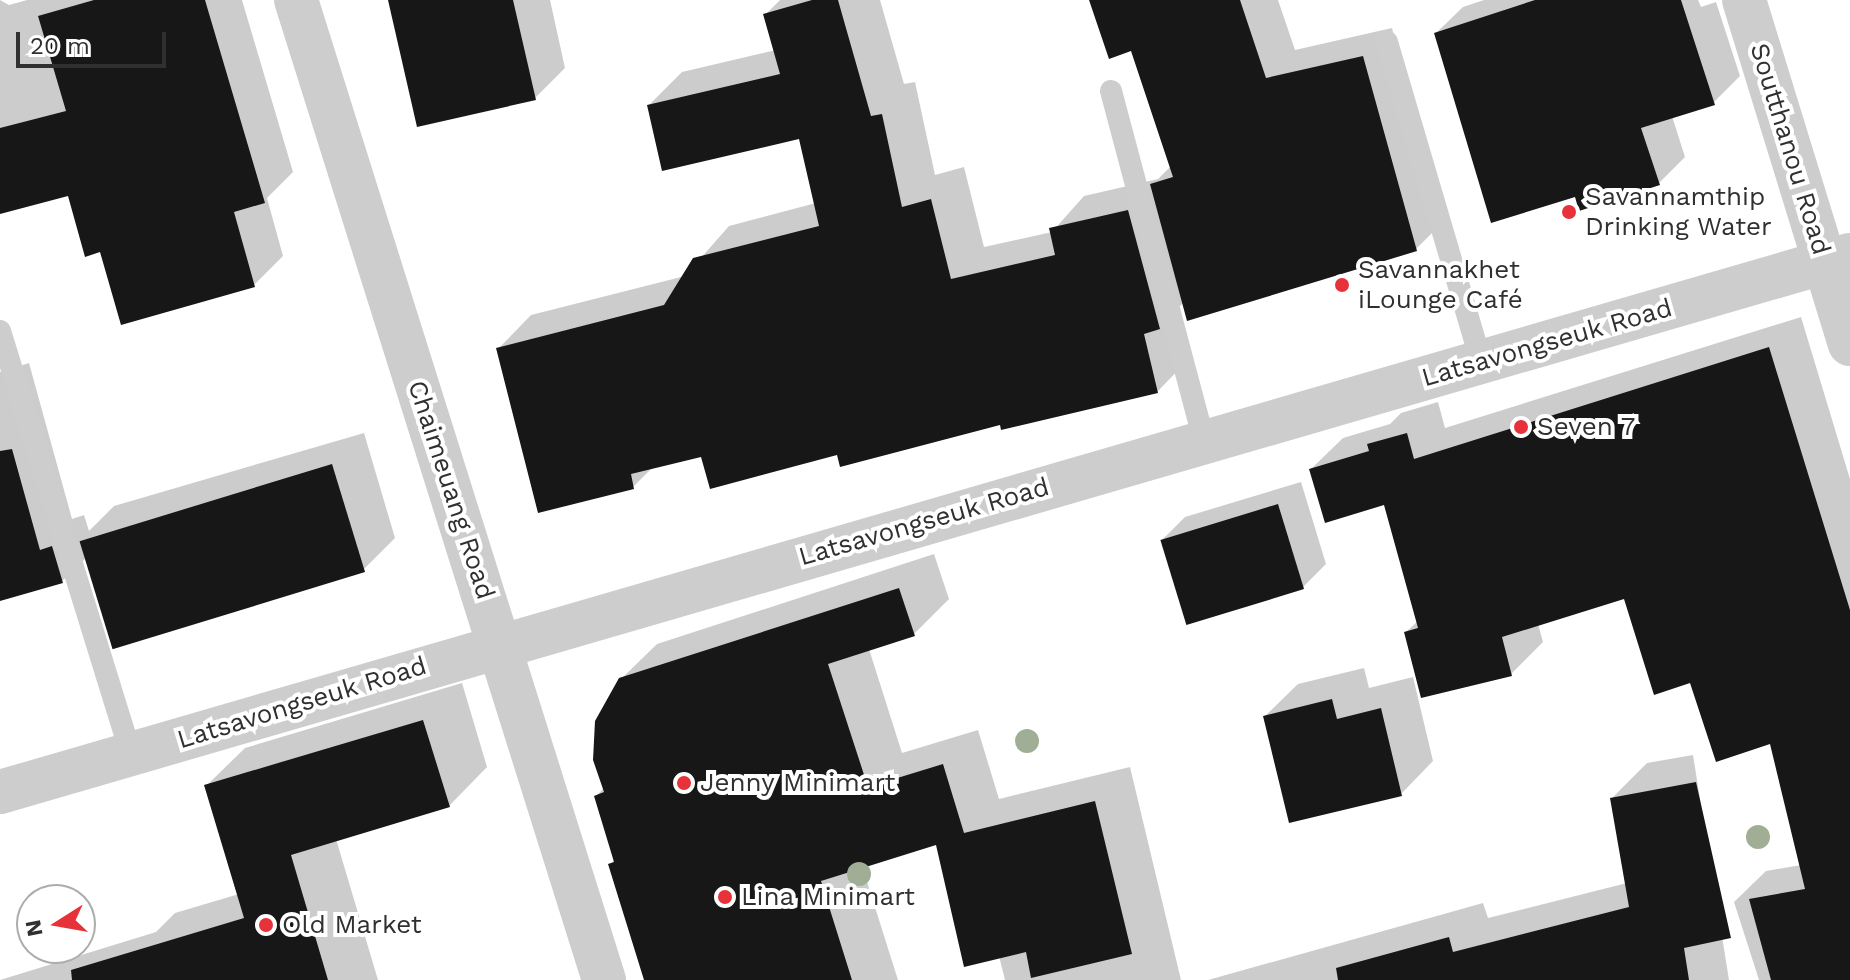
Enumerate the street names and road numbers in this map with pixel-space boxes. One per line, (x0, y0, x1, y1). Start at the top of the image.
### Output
street label: Soutthanou Road (1743, 40, 1837, 258)
street label: Latsavongseuk Road (1418, 292, 1676, 394)
street label: Chaimeuang Road (401, 377, 501, 603)
street label: Latsavongseuk Road (795, 471, 1053, 573)
street label: Latsavongseuk Road (173, 650, 431, 756)

